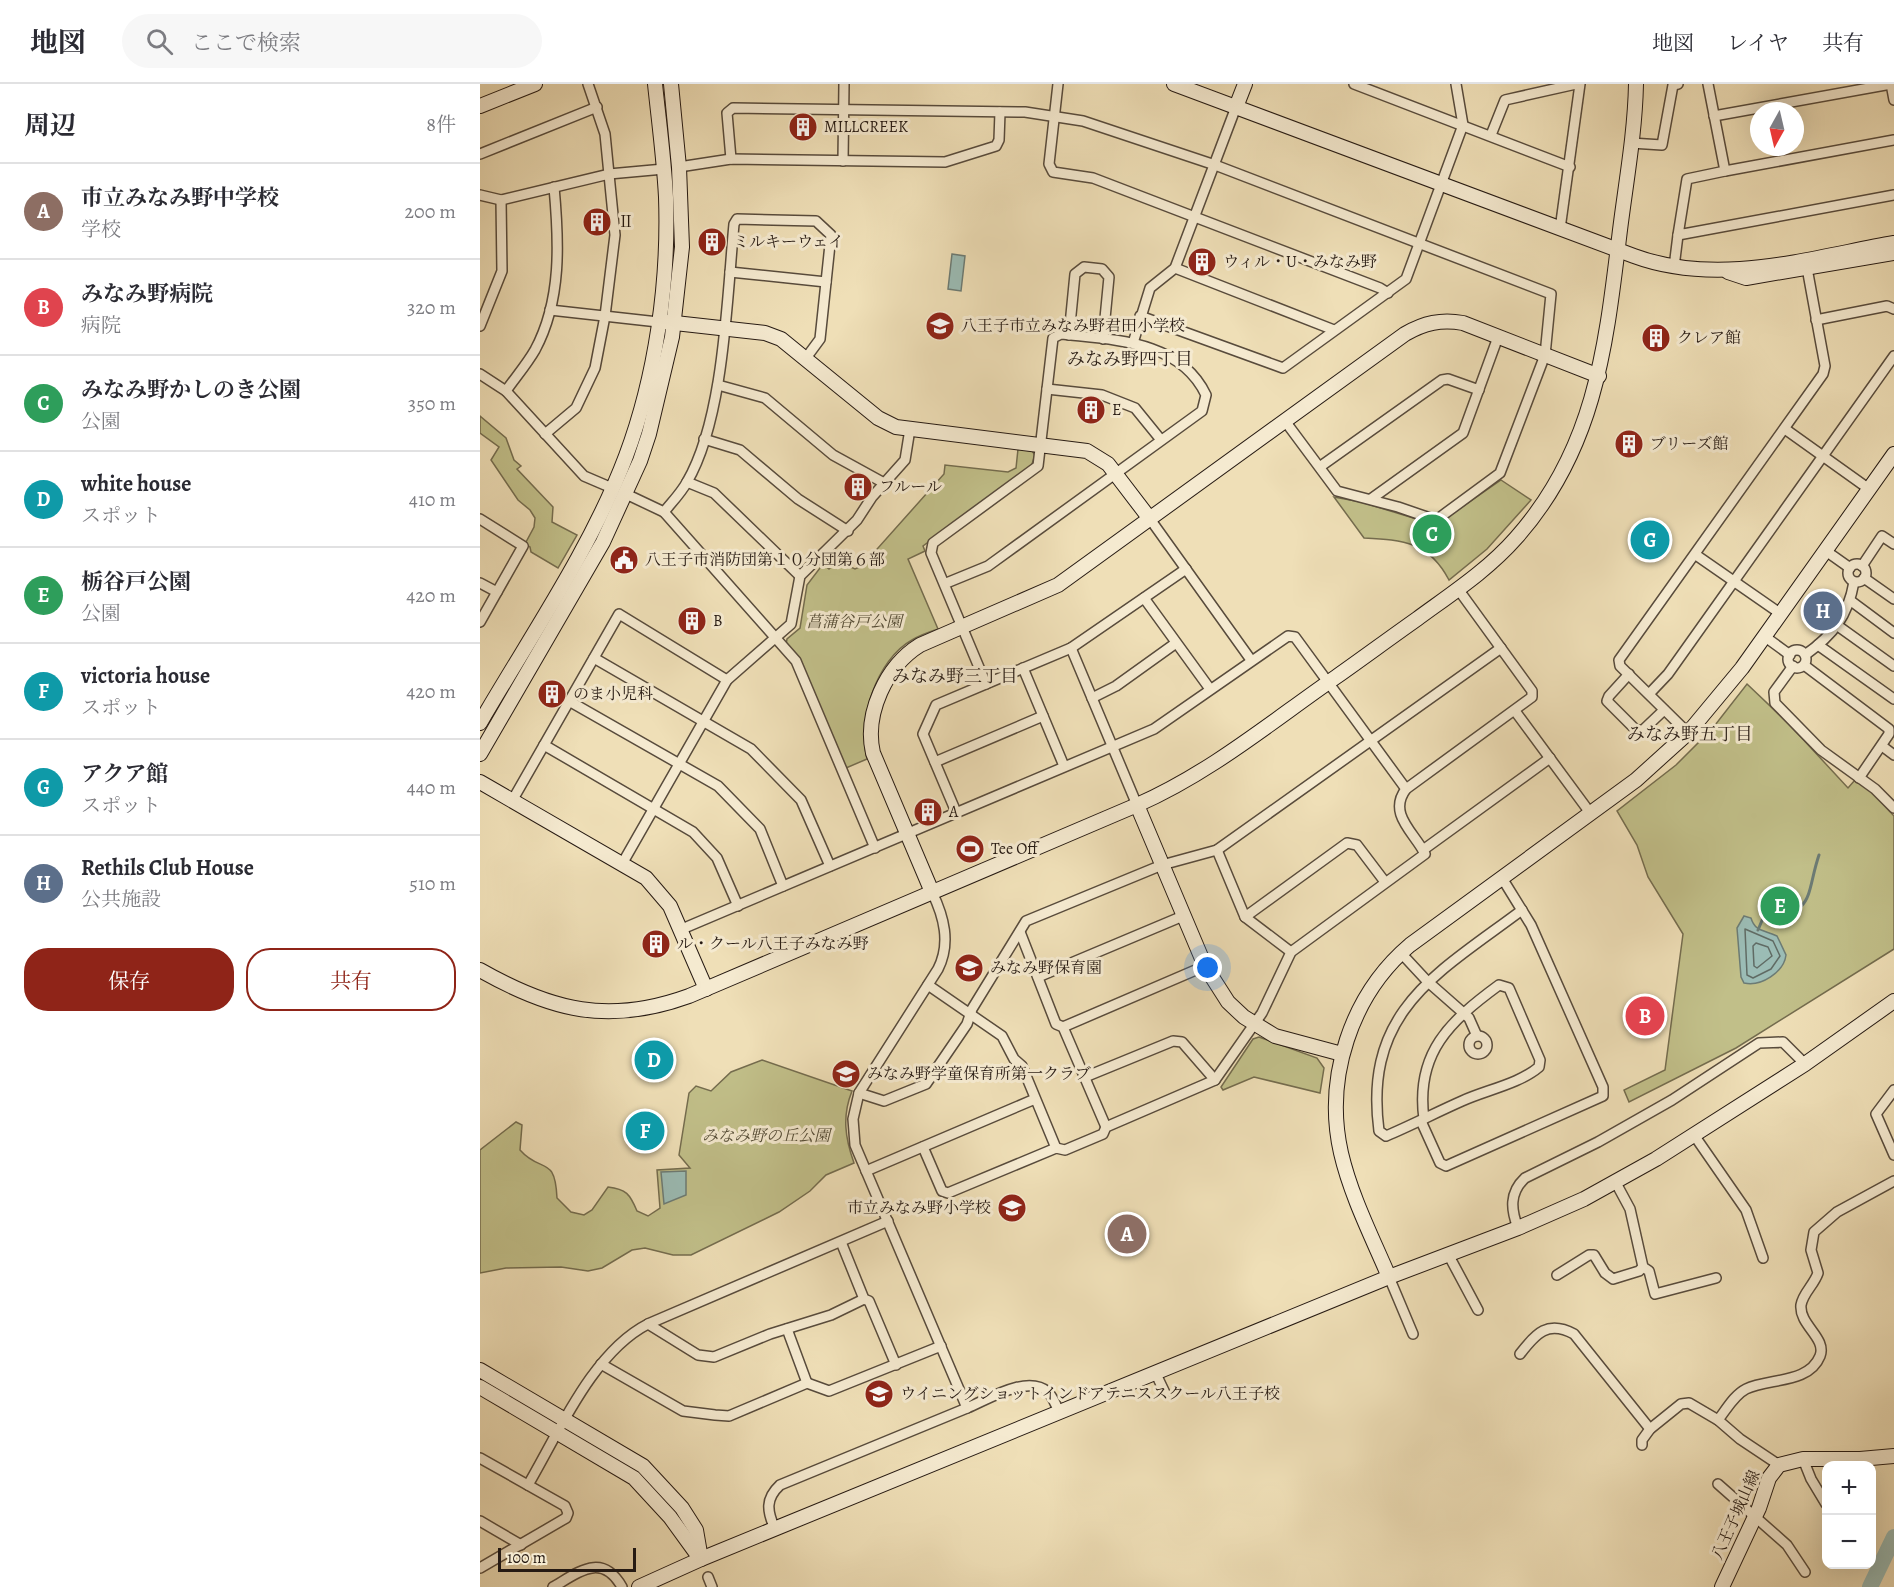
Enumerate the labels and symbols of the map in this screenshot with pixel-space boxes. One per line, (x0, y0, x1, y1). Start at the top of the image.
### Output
north arrow (1750, 102, 1804, 156)
building icon: MILLCREEK (787, 111, 819, 143)
place label: MILLCREEK (824, 116, 908, 138)
building icon: Ⅱ (581, 206, 613, 238)
place label: Ⅱ (618, 211, 634, 233)
building icon: ミルキーウェイ (696, 226, 728, 258)
place label: ミルキーウェイ (733, 231, 844, 253)
building icon: ウィル・U・みなみ野 (1186, 246, 1218, 278)
place label: ウィル・U・みなみ野 (1223, 251, 1377, 273)
school or university icon: 八王子市立みなみ野君田小学校 (924, 310, 956, 342)
place label: 八王子市立みなみ野君田小学校 (961, 315, 1185, 337)
building icon: クレア館 (1640, 322, 1672, 354)
place label: クレア館 (1677, 327, 1741, 349)
district label: みなみ野四丁目 (1067, 347, 1193, 371)
building icon: E (1075, 394, 1107, 426)
place label: E (1112, 399, 1121, 421)
building icon: ブリーズ館 (1613, 428, 1645, 460)
place label: ブリーズ館 (1650, 433, 1729, 455)
building icon: フルール (842, 471, 874, 503)
place label: フルール (879, 476, 942, 498)
pin: C (1412, 512, 1452, 556)
pin: G (1630, 518, 1670, 562)
public building icon: 八王子市消防団第１０分団第６部 (608, 544, 640, 576)
place label: 八王子市消防団第１０分団第６部 (645, 549, 885, 571)
pin: H (1804, 588, 1842, 634)
building icon: B (676, 605, 708, 637)
place label: B (713, 610, 723, 632)
park label: 菖蒲谷戸公園 (806, 611, 905, 633)
district label: みなみ野三丁目 (892, 664, 1018, 688)
building icon: のま小児科 (536, 678, 568, 710)
place label: のま小児科 (573, 683, 653, 705)
district label: みなみ野五丁目 (1627, 722, 1753, 746)
building icon: A (912, 796, 944, 828)
place label: A (948, 801, 959, 823)
sports icon: Tee Off (954, 833, 986, 865)
place label: Tee Off (991, 838, 1040, 860)
pin: E (1760, 884, 1800, 928)
building icon: ル・クール八王子みなみ野 (640, 928, 672, 960)
place label: ル・クール八王子みなみ野 (677, 933, 869, 955)
school or university icon: みなみ野保育園 (953, 952, 985, 984)
your location (1193, 953, 1222, 982)
place label: みなみ野保育園 (990, 957, 1102, 979)
pin: B (1626, 994, 1664, 1038)
pin: D (634, 1038, 674, 1082)
school or university icon: みなみ野学童保育所第一クラブ (830, 1058, 862, 1090)
place label: みなみ野学童保育所第一クラブ (867, 1063, 1091, 1085)
pin: F (626, 1108, 664, 1154)
park label: みなみ野の丘公園 (702, 1125, 833, 1147)
school or university icon: 市立みなみ野小学校 (996, 1192, 1028, 1224)
place label: 市立みなみ野小学校 (847, 1197, 991, 1219)
pin: A (1108, 1212, 1146, 1256)
school or university icon: ウイニングショットインドアテニススクール八王子校 (863, 1378, 895, 1410)
place label: ウイニングショットインドアテニススクール八王子校 (900, 1383, 1280, 1405)
street label: 八王子城山線 (1706, 1467, 1766, 1563)
scale bar (498, 1545, 636, 1572)

